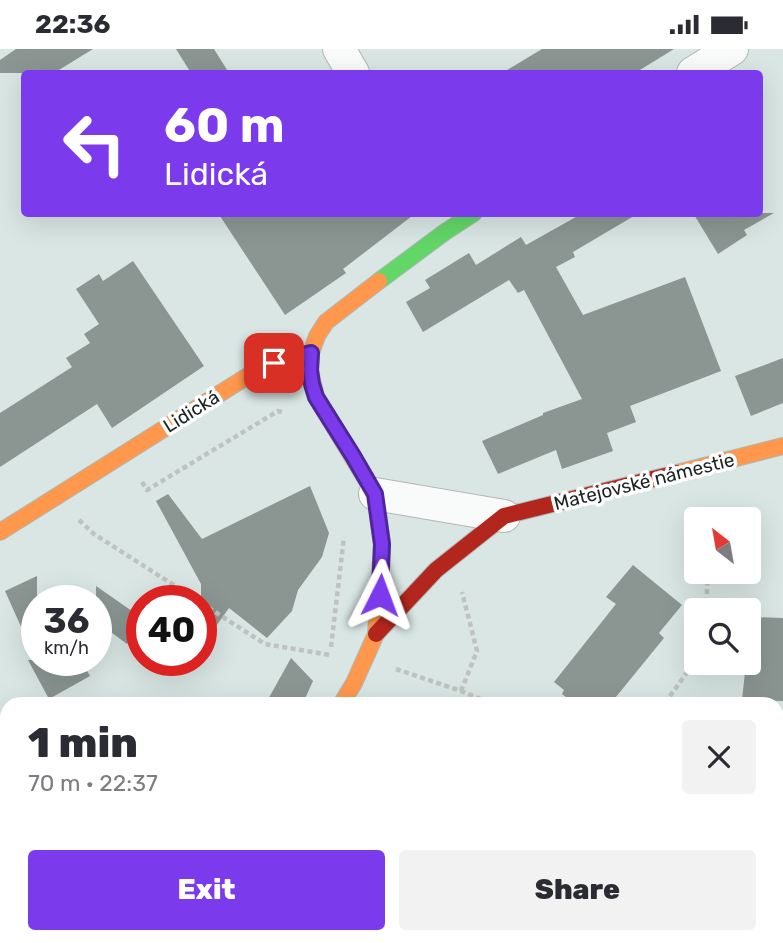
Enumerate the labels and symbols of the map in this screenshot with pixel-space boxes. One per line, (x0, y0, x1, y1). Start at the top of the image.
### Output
pin (244, 333, 304, 393)
street label: Lidická (159, 385, 224, 438)
street label: Matejovské námestie (551, 448, 737, 515)
north arrow (684, 507, 761, 585)
position arrow (343, 558, 417, 632)
speed limit sign: 40 (126, 585, 217, 676)

